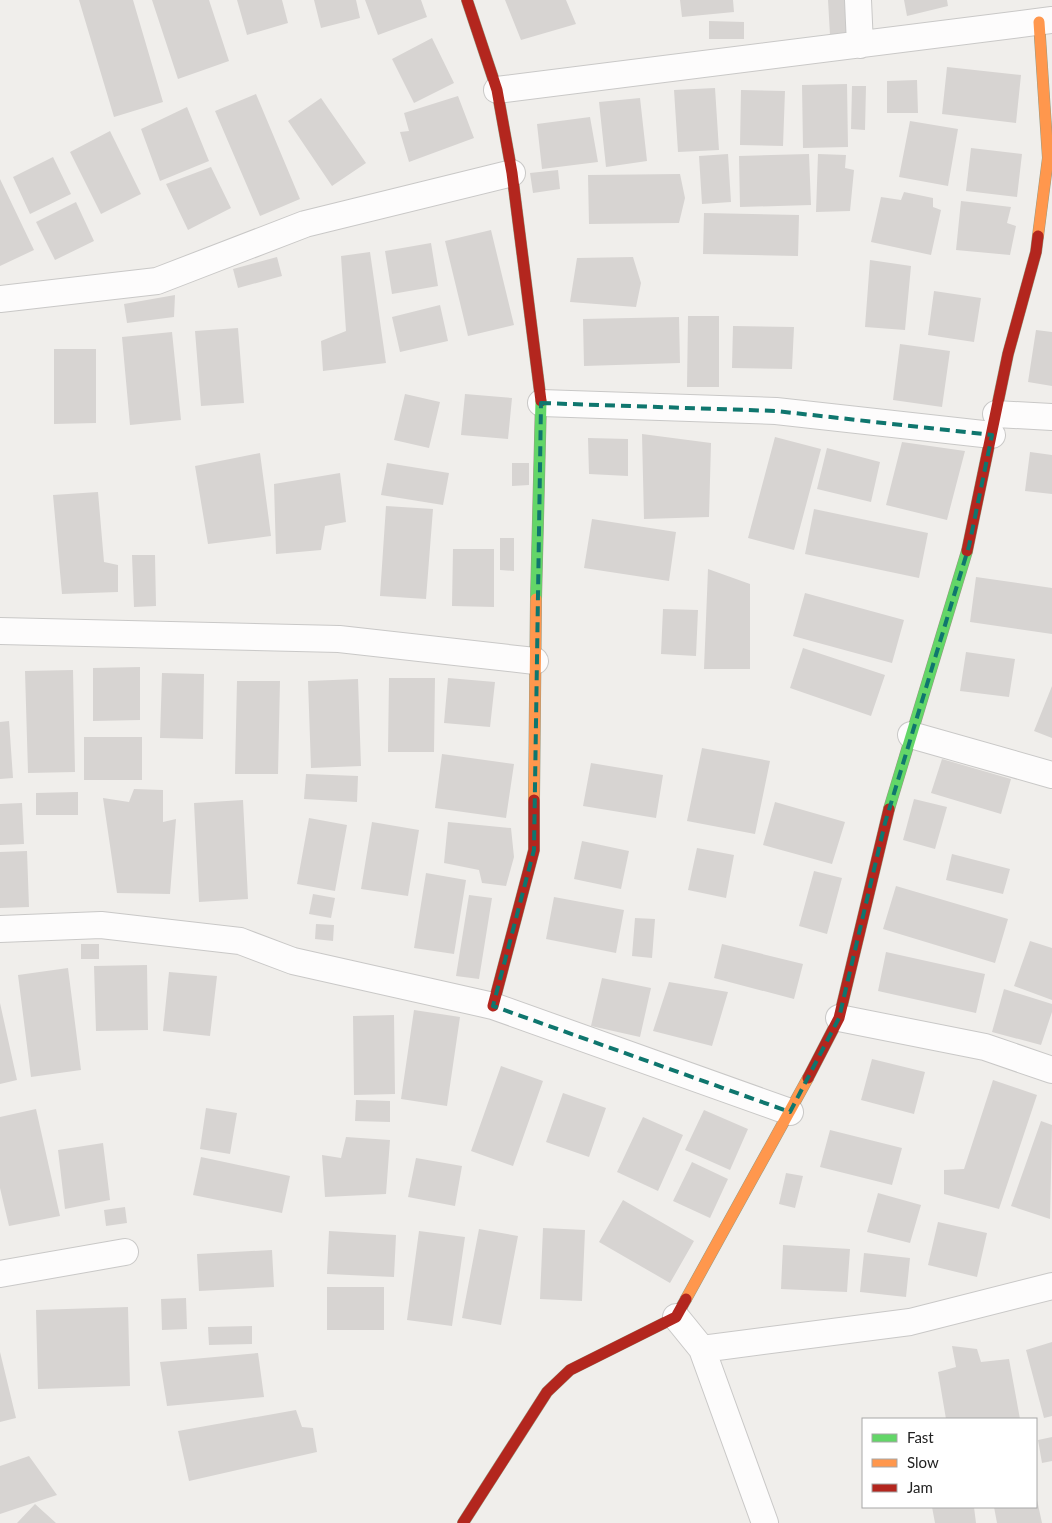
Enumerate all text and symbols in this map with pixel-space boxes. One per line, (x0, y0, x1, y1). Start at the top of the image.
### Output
legend (862, 1418, 1037, 1508)
text: Fast (907, 1428, 934, 1446)
text: Slow (907, 1453, 939, 1471)
text: Jam (907, 1478, 933, 1496)

